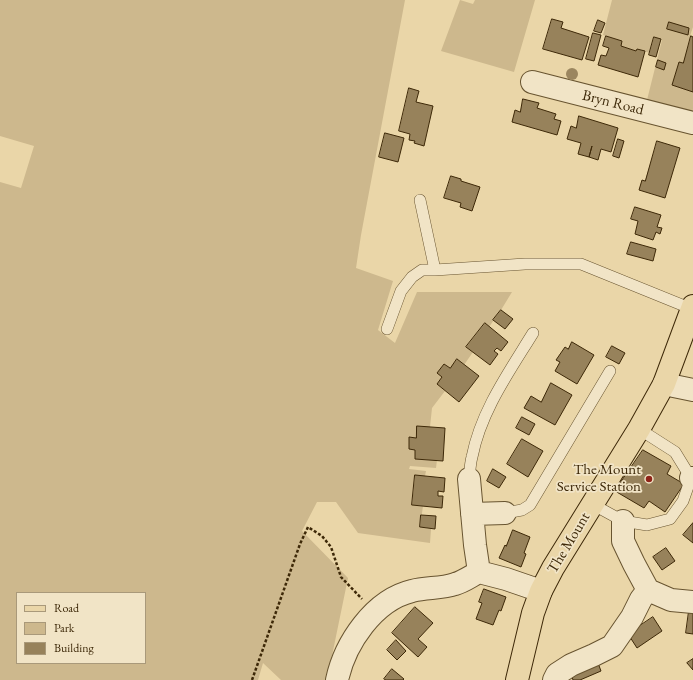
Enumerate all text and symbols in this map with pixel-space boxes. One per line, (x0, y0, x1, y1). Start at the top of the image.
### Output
street label: Bryn Road (580, 87, 646, 119)
place label: The Mount Service Station (557, 461, 641, 496)
marker: The Mount Service Station (644, 474, 654, 484)
street label: The Mount (544, 509, 594, 577)
legend (16, 592, 146, 664)
text: Road (54, 600, 79, 616)
text: Park (54, 620, 74, 636)
text: Building (54, 640, 94, 656)

